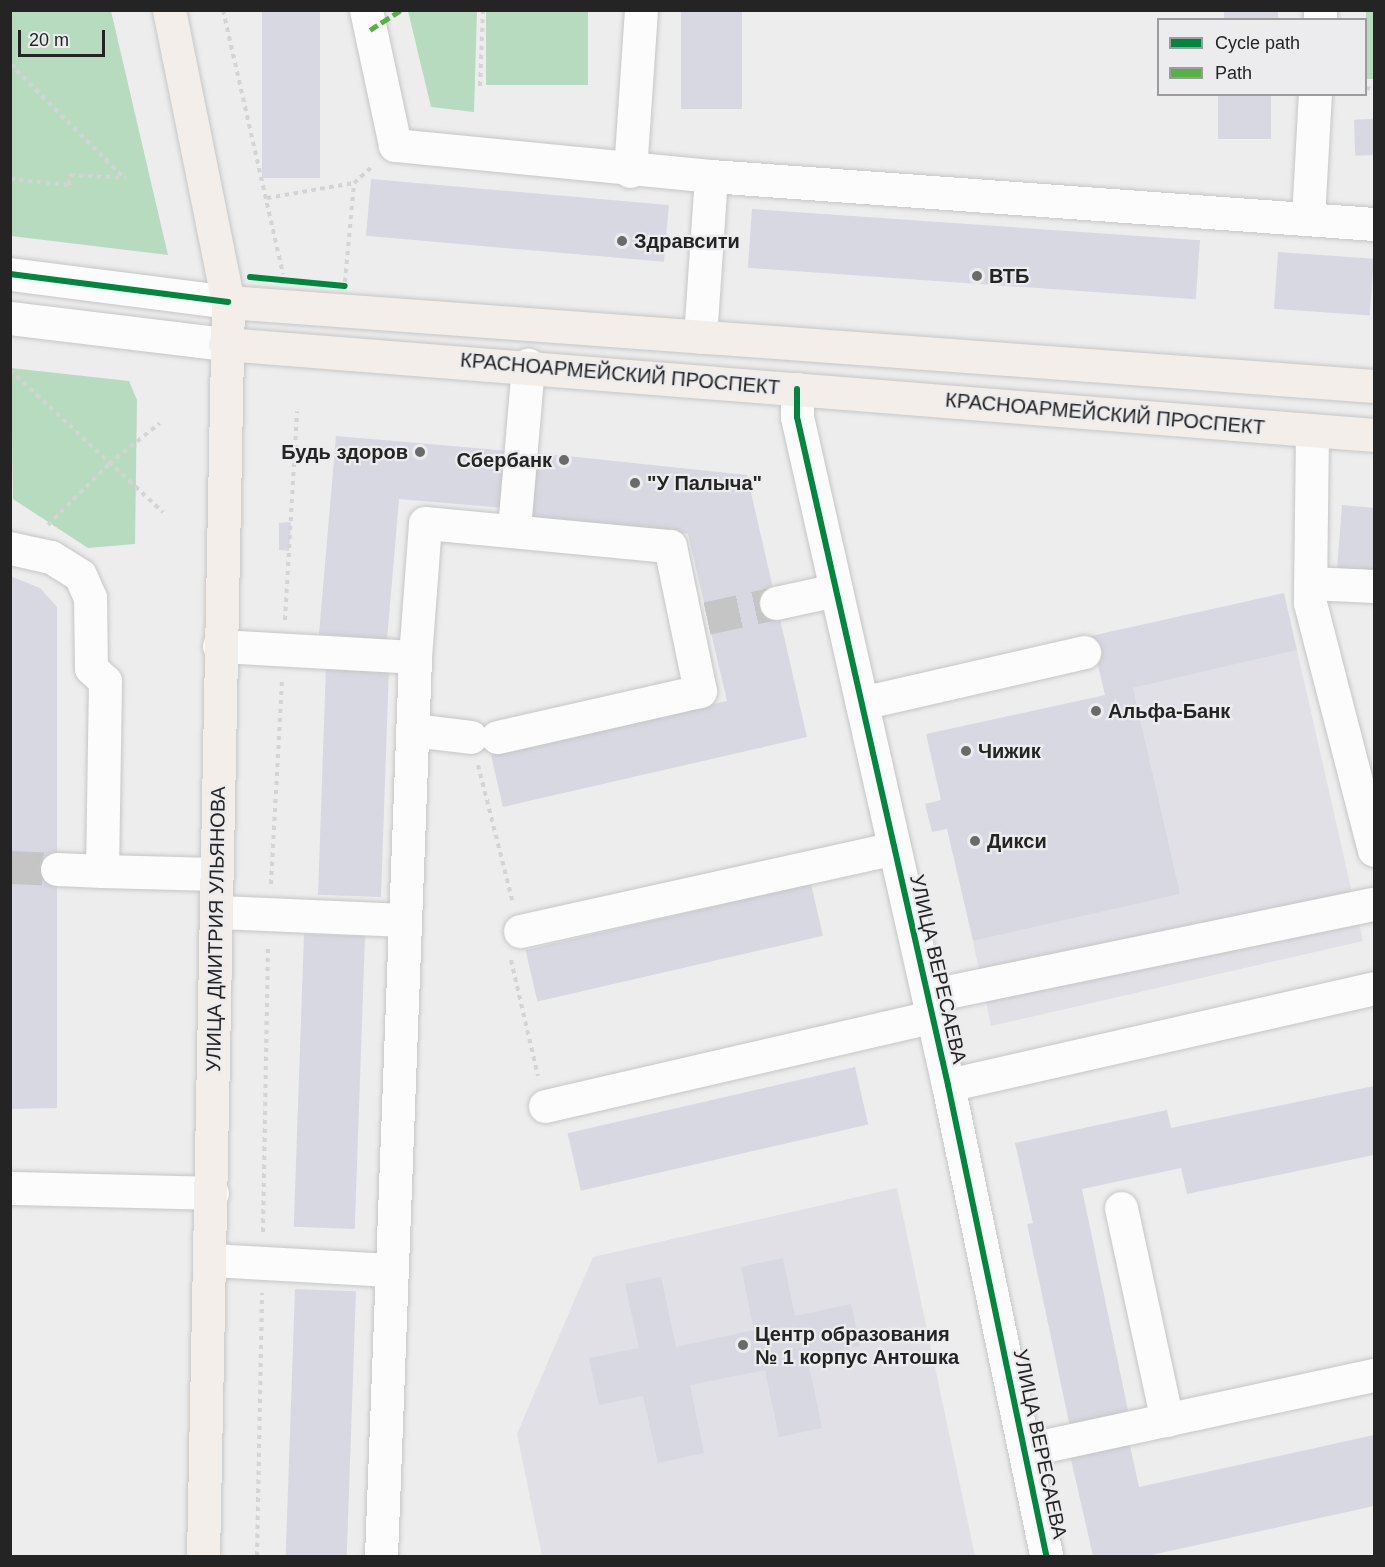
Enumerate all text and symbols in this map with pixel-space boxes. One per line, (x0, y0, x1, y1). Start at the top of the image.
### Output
scale bar (21, 18, 108, 56)
legend (1157, 18, 1367, 96)
text: 20 m (29, 30, 69, 50)
text: Cycle path (1215, 33, 1300, 53)
text: Path (1215, 63, 1252, 83)
place label: Здравсити (634, 229, 740, 253)
marker: Здравсити (615, 234, 629, 248)
place label: ВТБ (989, 264, 1029, 288)
marker: ВТБ (970, 269, 984, 283)
street label: КРАСНОАРМЕЙСКИЙ ПРОСПЕКТ (459, 348, 781, 400)
street label: КРАСНОАРМЕЙСКИЙ ПРОСПЕКТ (944, 388, 1266, 440)
place label: Будь здоров (281, 440, 408, 464)
marker: Будь здоров (413, 445, 427, 459)
place label: Сбербанк (457, 448, 552, 472)
marker: Сбербанк (557, 453, 571, 467)
place label: "У Палыча" (647, 471, 762, 495)
marker: "У Палыча" (628, 476, 642, 490)
place label: Альфа-Банк (1108, 699, 1230, 723)
marker: Альфа-Банк (1089, 704, 1103, 718)
place label: Чижик (978, 739, 1041, 763)
marker: Чижик (959, 744, 973, 758)
street label: УЛИЦА ДМИТРИЯ УЛЬЯНОВА (202, 786, 230, 1072)
place label: Дикси (987, 829, 1047, 853)
marker: Дикси (968, 834, 982, 848)
street label: УЛИЦА ВЕРЕСАЕВА (905, 872, 971, 1066)
place label: Центр образования № 1 корпус Антошка (755, 1322, 959, 1369)
marker: Центр образования № 1 корпус Антошка (736, 1338, 750, 1352)
street label: УЛИЦА ВЕРЕСАЕВА (1008, 1347, 1072, 1541)

